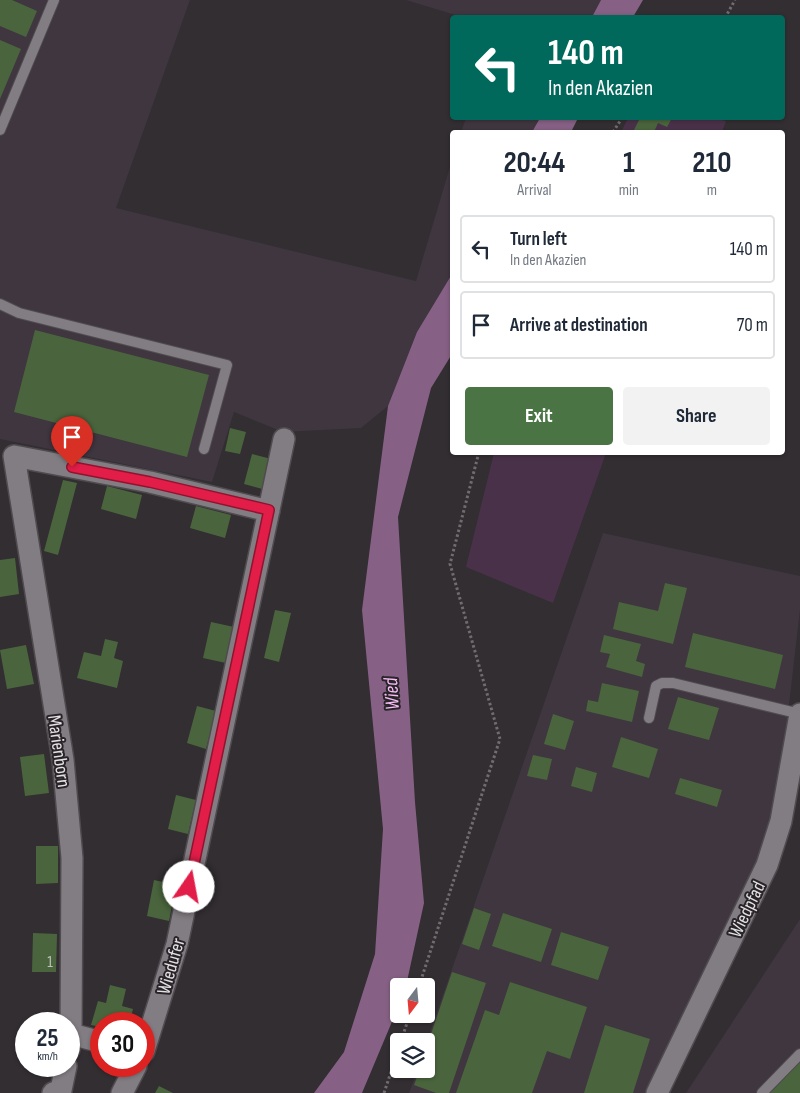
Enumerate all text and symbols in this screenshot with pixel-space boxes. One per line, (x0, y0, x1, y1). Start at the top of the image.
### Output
text: 140 m (548, 32, 624, 75)
icon: left (465, 35, 530, 100)
text: In den Akazien (548, 75, 653, 102)
text: 20:44 (503, 145, 565, 181)
text: 1 (623, 145, 635, 181)
text: 210 (692, 145, 732, 181)
text: Arrival (517, 181, 552, 200)
text: min (619, 181, 639, 200)
text: m (707, 181, 717, 200)
text: Turn left (510, 228, 567, 251)
icon: left (467, 235, 495, 263)
text: 140 m (730, 238, 768, 261)
text: In den Akazien (510, 251, 586, 270)
icon: arrive (467, 311, 495, 339)
text: Arrive at destination (510, 314, 648, 337)
text: 70 m (737, 314, 768, 337)
button: Exit (465, 387, 613, 445)
button: Share (623, 387, 770, 445)
pin (51, 416, 93, 467)
icon: arrive (58, 423, 86, 451)
water label: Wied (379, 676, 405, 711)
street label: Marienborn (42, 714, 75, 789)
position arrow (162, 860, 214, 912)
street label: Wiedpfad (724, 878, 771, 942)
street label: Wiedufer (152, 935, 191, 997)
house number: 1 (47, 953, 53, 972)
north arrow (390, 978, 435, 1022)
map controls (390, 978, 435, 1078)
speed limit sign: 30 (90, 1012, 155, 1077)
text: 25 (37, 1023, 58, 1054)
button: layers (390, 1033, 435, 1078)
text: km/h (37, 1049, 58, 1064)

